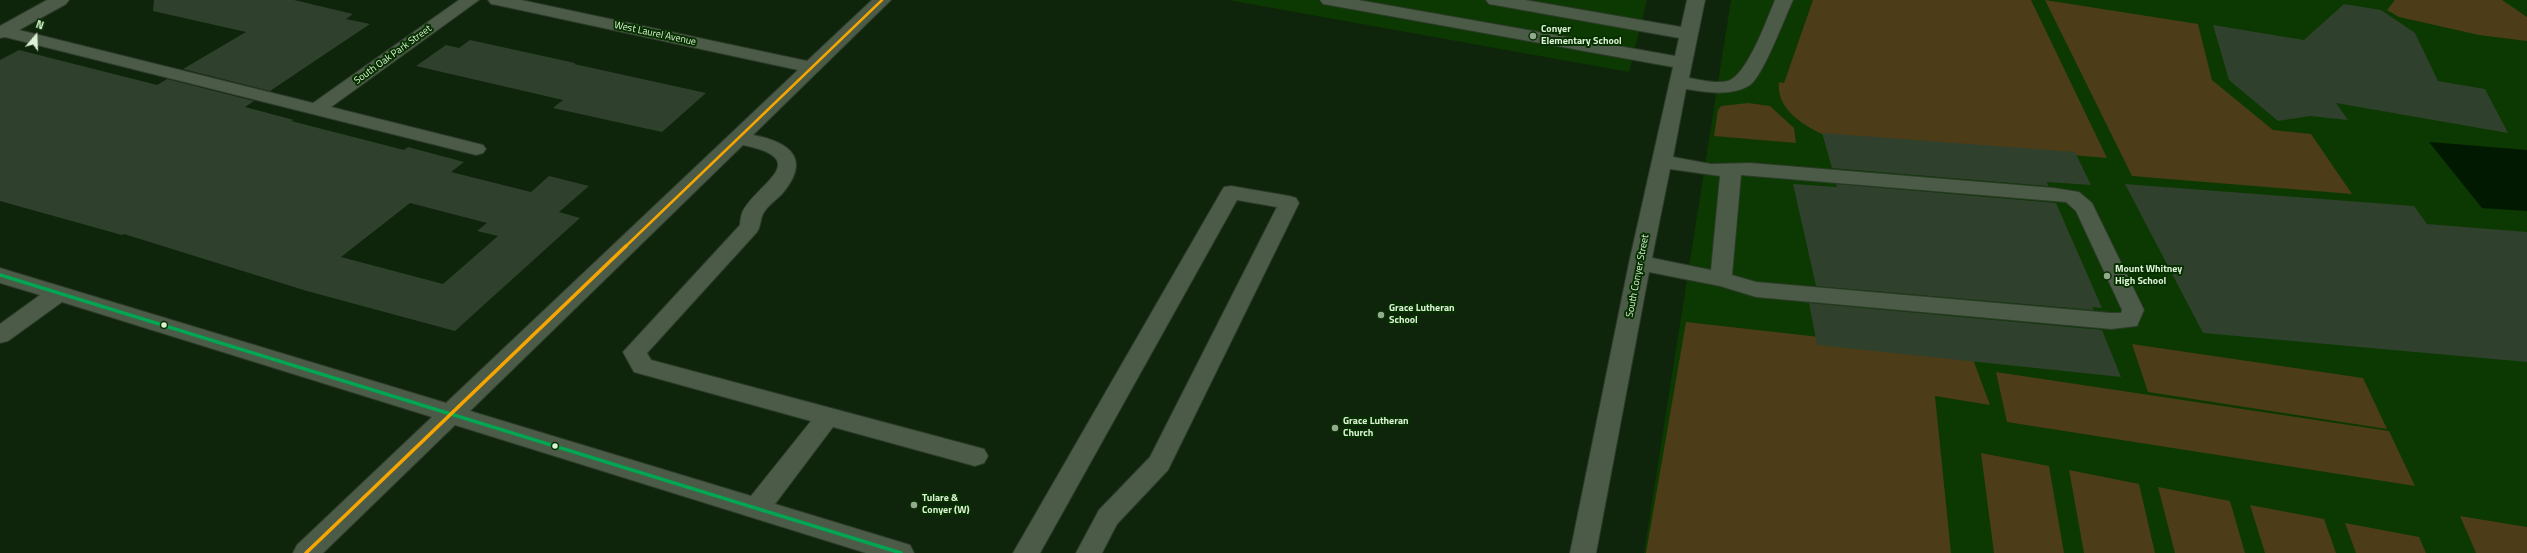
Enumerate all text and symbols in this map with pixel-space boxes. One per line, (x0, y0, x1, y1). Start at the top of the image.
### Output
north arrow (16, 16, 56, 56)
text: N (34, 16, 46, 33)
street label: West Laurel Avenue (613, 19, 697, 49)
street label: South Oak Park Street (352, 23, 434, 87)
place label: Conyer Elementary School (1541, 24, 1622, 48)
marker: Conyer Elementary School (1528, 31, 1538, 41)
street label: South Conyer Street (1624, 234, 1652, 318)
place label: Mount Whitney High School (2115, 264, 2182, 288)
marker: Mount Whitney High School (2102, 271, 2112, 281)
place label: Grace Lutheran School (1389, 303, 1455, 326)
marker: Grace Lutheran School (1376, 310, 1386, 320)
unlabelled marker (159, 320, 169, 330)
place label: Grace Lutheran Church (1343, 416, 1409, 440)
marker: Grace Lutheran Church (1330, 423, 1340, 433)
unlabelled marker (550, 441, 560, 451)
place label: Tulare & Conyer (W) (922, 493, 970, 516)
marker: Tulare & Conyer (W) (909, 500, 919, 510)

